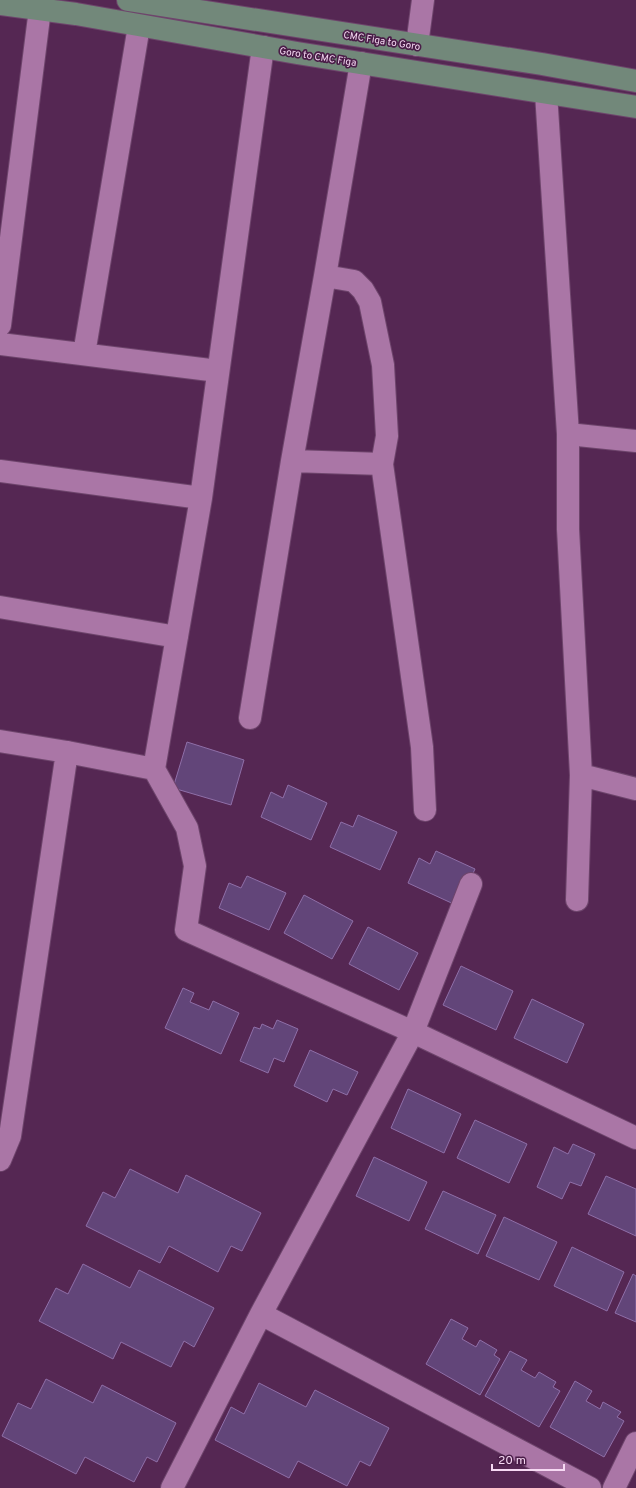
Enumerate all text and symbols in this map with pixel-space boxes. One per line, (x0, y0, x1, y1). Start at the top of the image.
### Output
street label: CMC Figa to Goro (342, 29, 422, 54)
street label: Goro to CMC Figa (278, 45, 357, 70)
scale bar (492, 1446, 564, 1472)
text: 20 m (498, 1453, 526, 1469)

